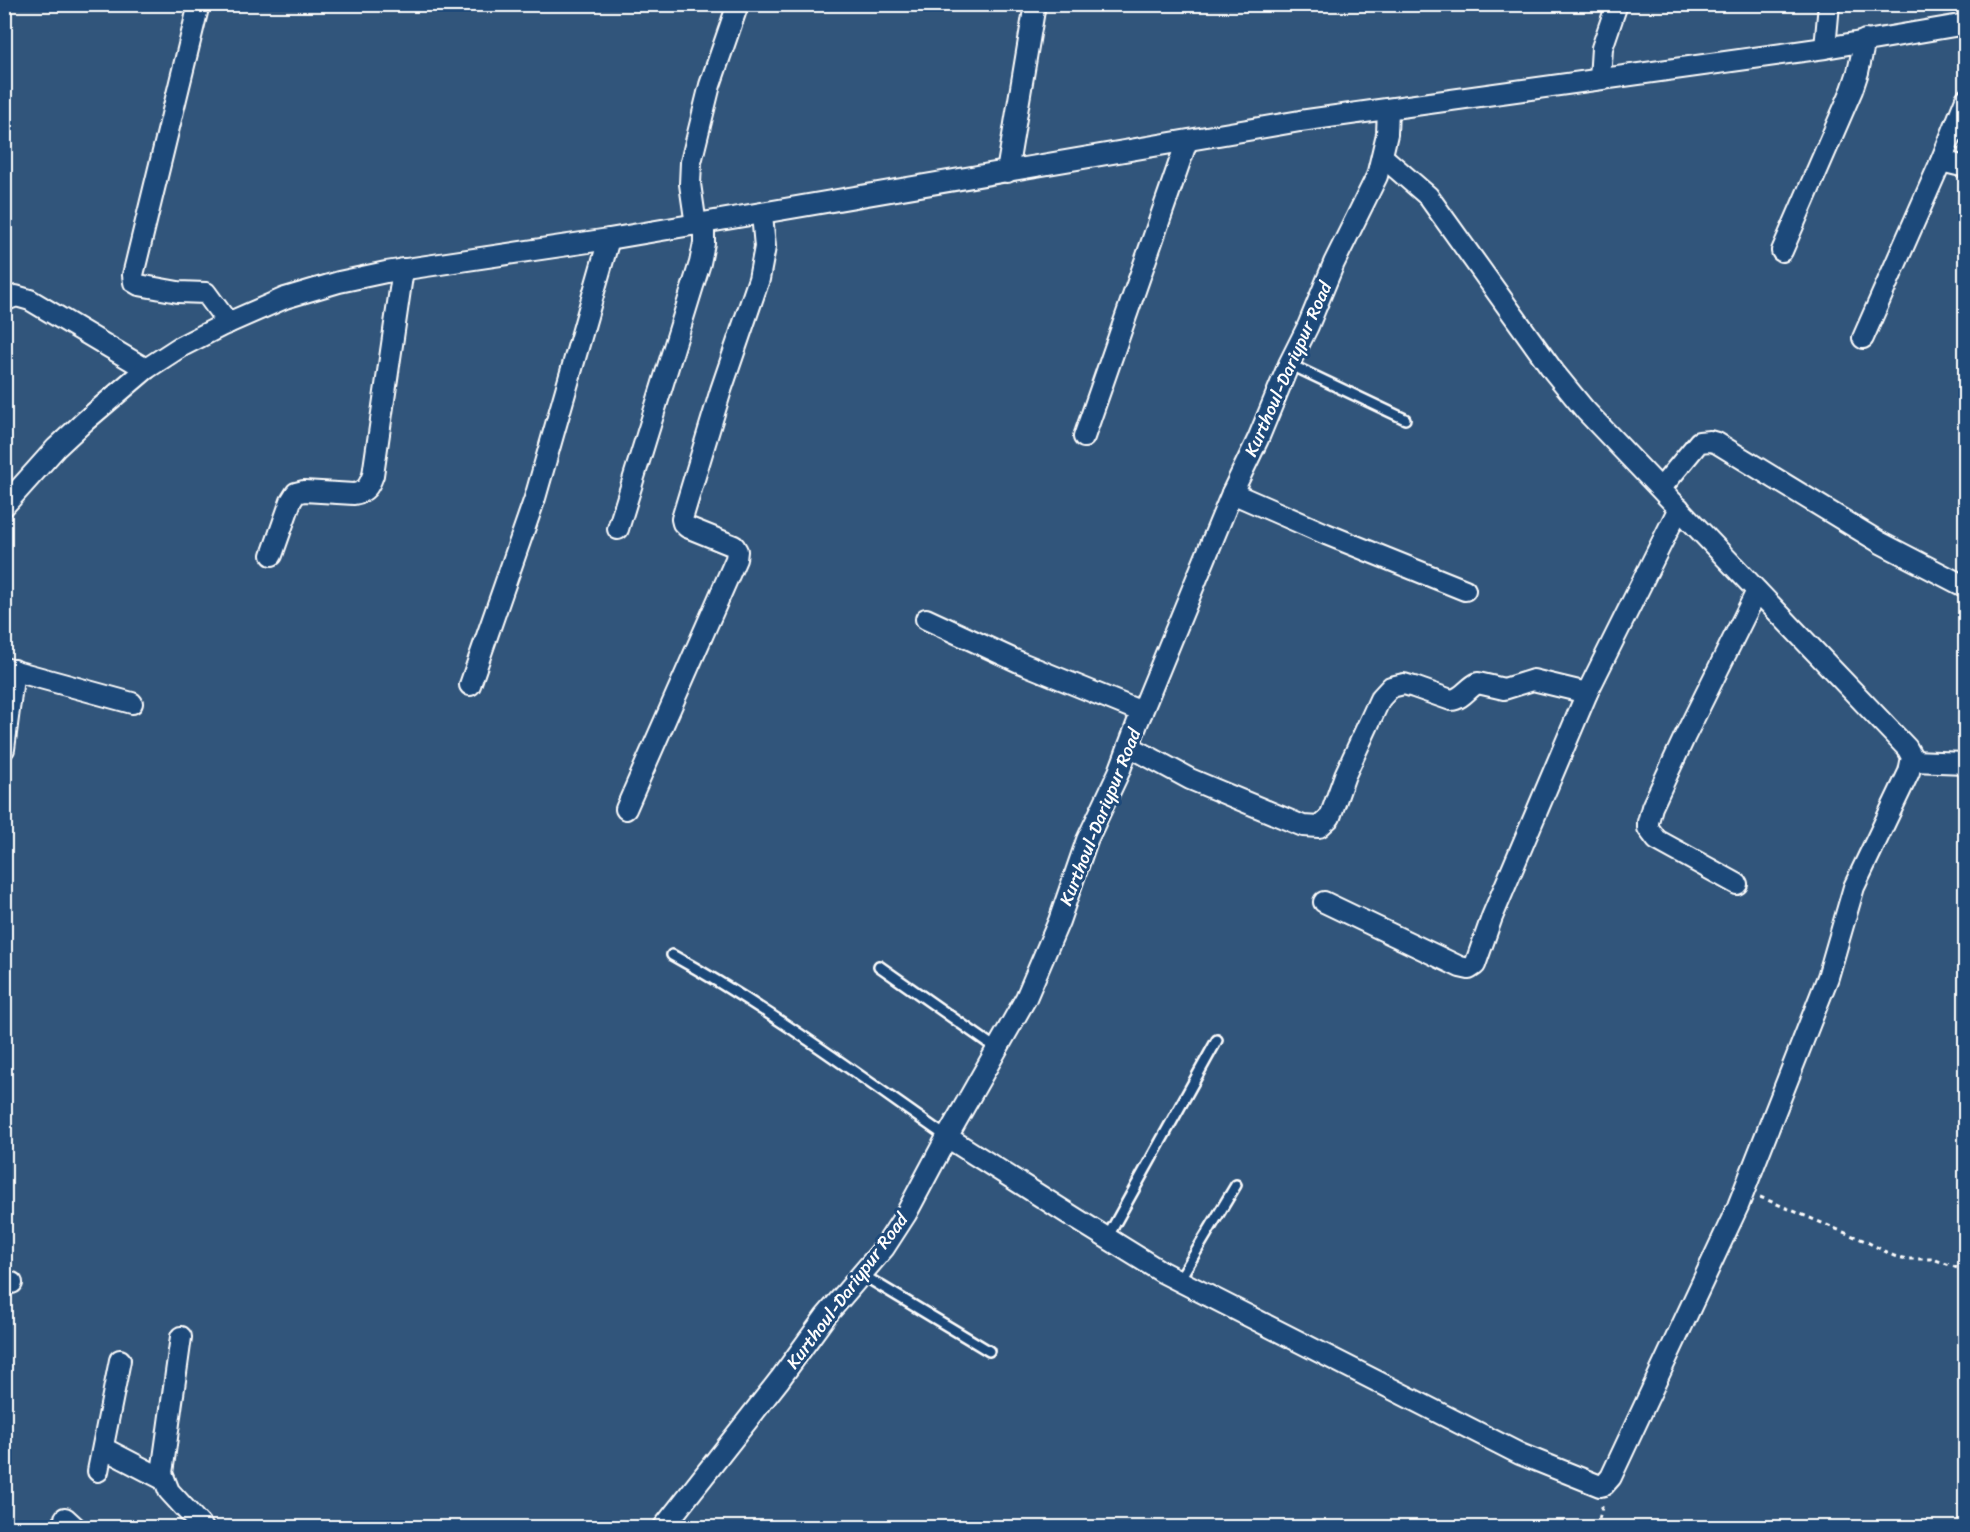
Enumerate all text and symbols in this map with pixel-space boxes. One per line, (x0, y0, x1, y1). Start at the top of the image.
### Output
street label: Kurthoul-Dariypur Road (1235, 275, 1342, 462)
street label: Kurthoul-Dariypur Road (1050, 722, 1151, 910)
street label: Kurthoul-Dariypur Road (777, 1205, 917, 1376)

